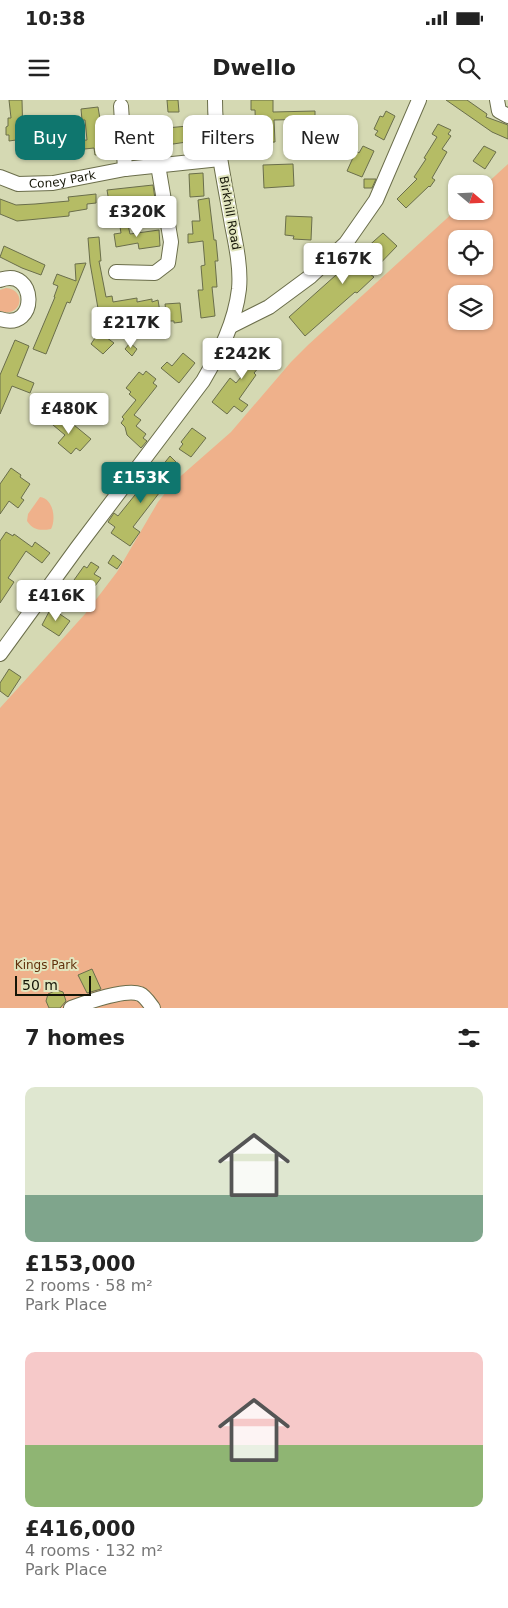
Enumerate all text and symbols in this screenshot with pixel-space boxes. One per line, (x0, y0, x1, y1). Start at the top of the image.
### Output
text: 10:38 (25, 7, 85, 29)
icon: menu (25, 54, 53, 82)
icon: search (455, 54, 483, 82)
text: Dwello (212, 55, 296, 80)
chip: Buy (15, 115, 85, 160)
chip: Rent (95, 115, 173, 160)
chip: Filters (183, 115, 273, 160)
chip: New (283, 115, 358, 160)
street label: Coney Park (29, 168, 97, 191)
street label: Birkhill Road (217, 175, 243, 251)
north arrow (448, 175, 492, 220)
map controls (448, 175, 493, 330)
pin: £320K (102, 196, 172, 238)
text: £320K (109, 202, 165, 221)
button: locate (448, 230, 493, 275)
pin: £167K (308, 242, 378, 285)
text: £167K (315, 249, 371, 268)
button: layers (448, 285, 493, 330)
pin: £217K (96, 306, 166, 349)
text: £217K (103, 313, 159, 332)
pin: £242K (207, 338, 277, 380)
text: £242K (214, 344, 270, 363)
pin: £480K (34, 392, 104, 435)
text: £480K (41, 399, 97, 418)
pin: £153K (106, 462, 176, 504)
text: £153K (113, 468, 169, 487)
pin: £416K (21, 580, 91, 622)
text: £416K (28, 586, 84, 605)
park label: Kings Park (15, 958, 77, 972)
scale bar (15, 973, 91, 996)
text: 50 m (22, 977, 58, 993)
icon: filters (455, 1024, 483, 1052)
text: 7 homes (25, 1026, 125, 1050)
icon: home (209, 1120, 299, 1210)
text: £153,000 (25, 1252, 135, 1276)
text: 2 rooms · 58 m² (25, 1276, 153, 1295)
text: Park Place (25, 1295, 107, 1314)
icon: home (209, 1385, 299, 1475)
text: £416,000 (25, 1517, 135, 1541)
text: 4 rooms · 132 m² (25, 1541, 163, 1560)
text: Park Place (25, 1560, 107, 1579)

